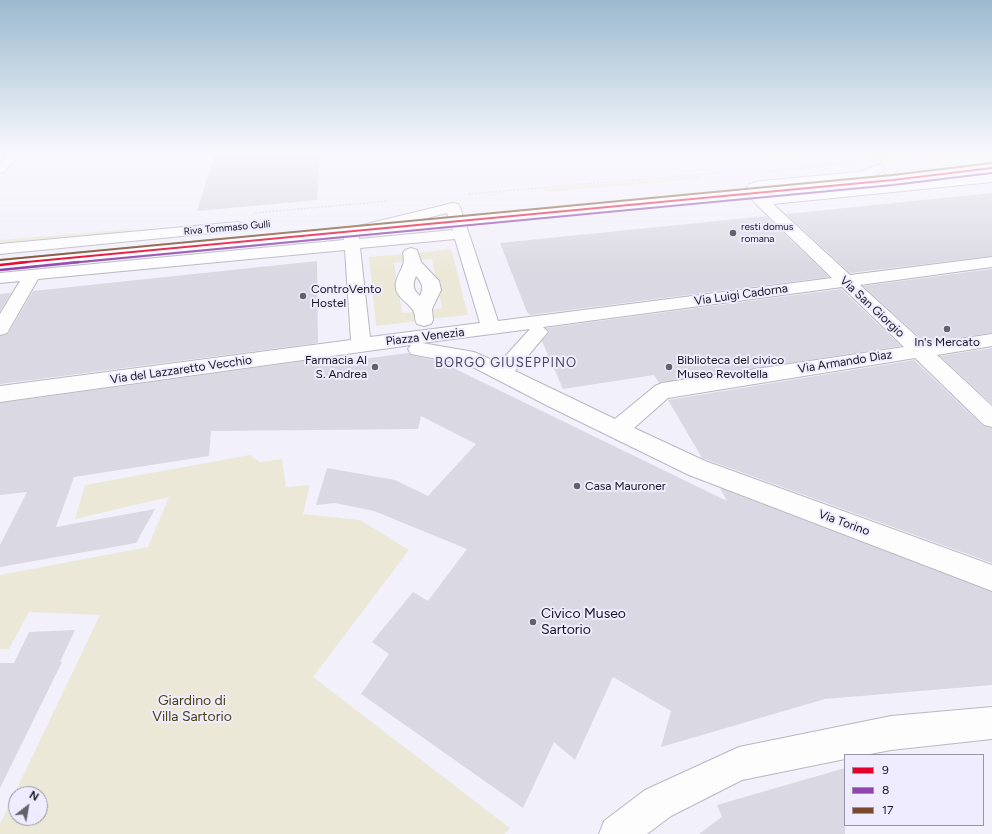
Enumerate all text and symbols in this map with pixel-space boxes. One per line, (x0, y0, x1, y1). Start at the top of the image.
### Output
street label: Riva Tommaso Gulli (183, 218, 271, 238)
place label: resti domus romana (741, 221, 793, 244)
marker: resti domus romana (728, 228, 738, 238)
street label: Via San Giorgio (837, 273, 907, 341)
street label: Via Luigi Cadorna (693, 281, 789, 309)
place label: ControVento Hostel (311, 282, 381, 310)
marker: ControVento Hostel (298, 291, 308, 301)
marker: In's Mercato (942, 324, 952, 334)
street label: Piazza Venezia (385, 325, 465, 349)
place label: In's Mercato (914, 335, 980, 349)
street label: Via Armando Diaz (797, 347, 893, 377)
street label: Via del Lazzaretto Vecchio (109, 353, 253, 387)
place label: Farmacia Al S. Andrea (305, 353, 367, 381)
place label: Biblioteca del civico Museo Revoltella (677, 353, 784, 381)
district label: BORGO GIUSEPPINO (435, 355, 577, 371)
marker: Farmacia Al S. Andrea (370, 362, 380, 372)
marker: Biblioteca del civico Museo Revoltella (664, 362, 674, 372)
place label: Casa Mauroner (585, 479, 666, 493)
marker: Casa Mauroner (572, 481, 582, 491)
street label: Via Torino (816, 507, 872, 539)
place label: Civico Museo Sartorio (541, 606, 626, 638)
marker: Civico Museo Sartorio (528, 617, 538, 627)
park label: Giardino di Villa Sartorio (152, 693, 232, 726)
legend (844, 754, 984, 826)
text: 9 (882, 763, 889, 777)
text: 8 (882, 783, 889, 797)
north arrow (8, 786, 48, 826)
text: N (27, 788, 41, 804)
text: 17 (882, 803, 893, 817)

